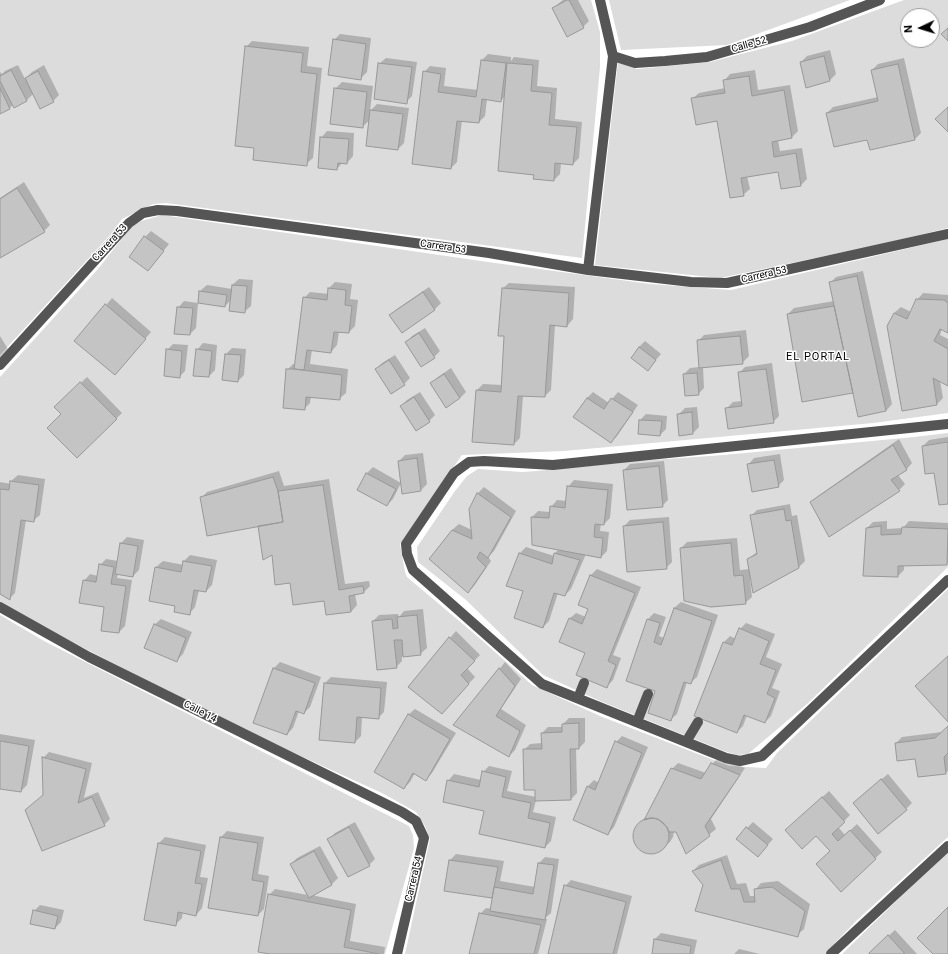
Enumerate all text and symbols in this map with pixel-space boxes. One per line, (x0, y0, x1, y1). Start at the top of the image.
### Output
north arrow (900, 8, 940, 48)
text: N (902, 24, 915, 33)
street label: Calle 52 (730, 34, 768, 56)
street label: Carrera 53 (90, 222, 130, 264)
street label: Carrera 53 (419, 238, 467, 256)
street label: Carrera 53 (740, 264, 788, 286)
district label: EL PORTAL (786, 350, 850, 364)
street label: Calle 14 (181, 699, 219, 725)
street label: Carrera 54 (403, 855, 425, 903)

